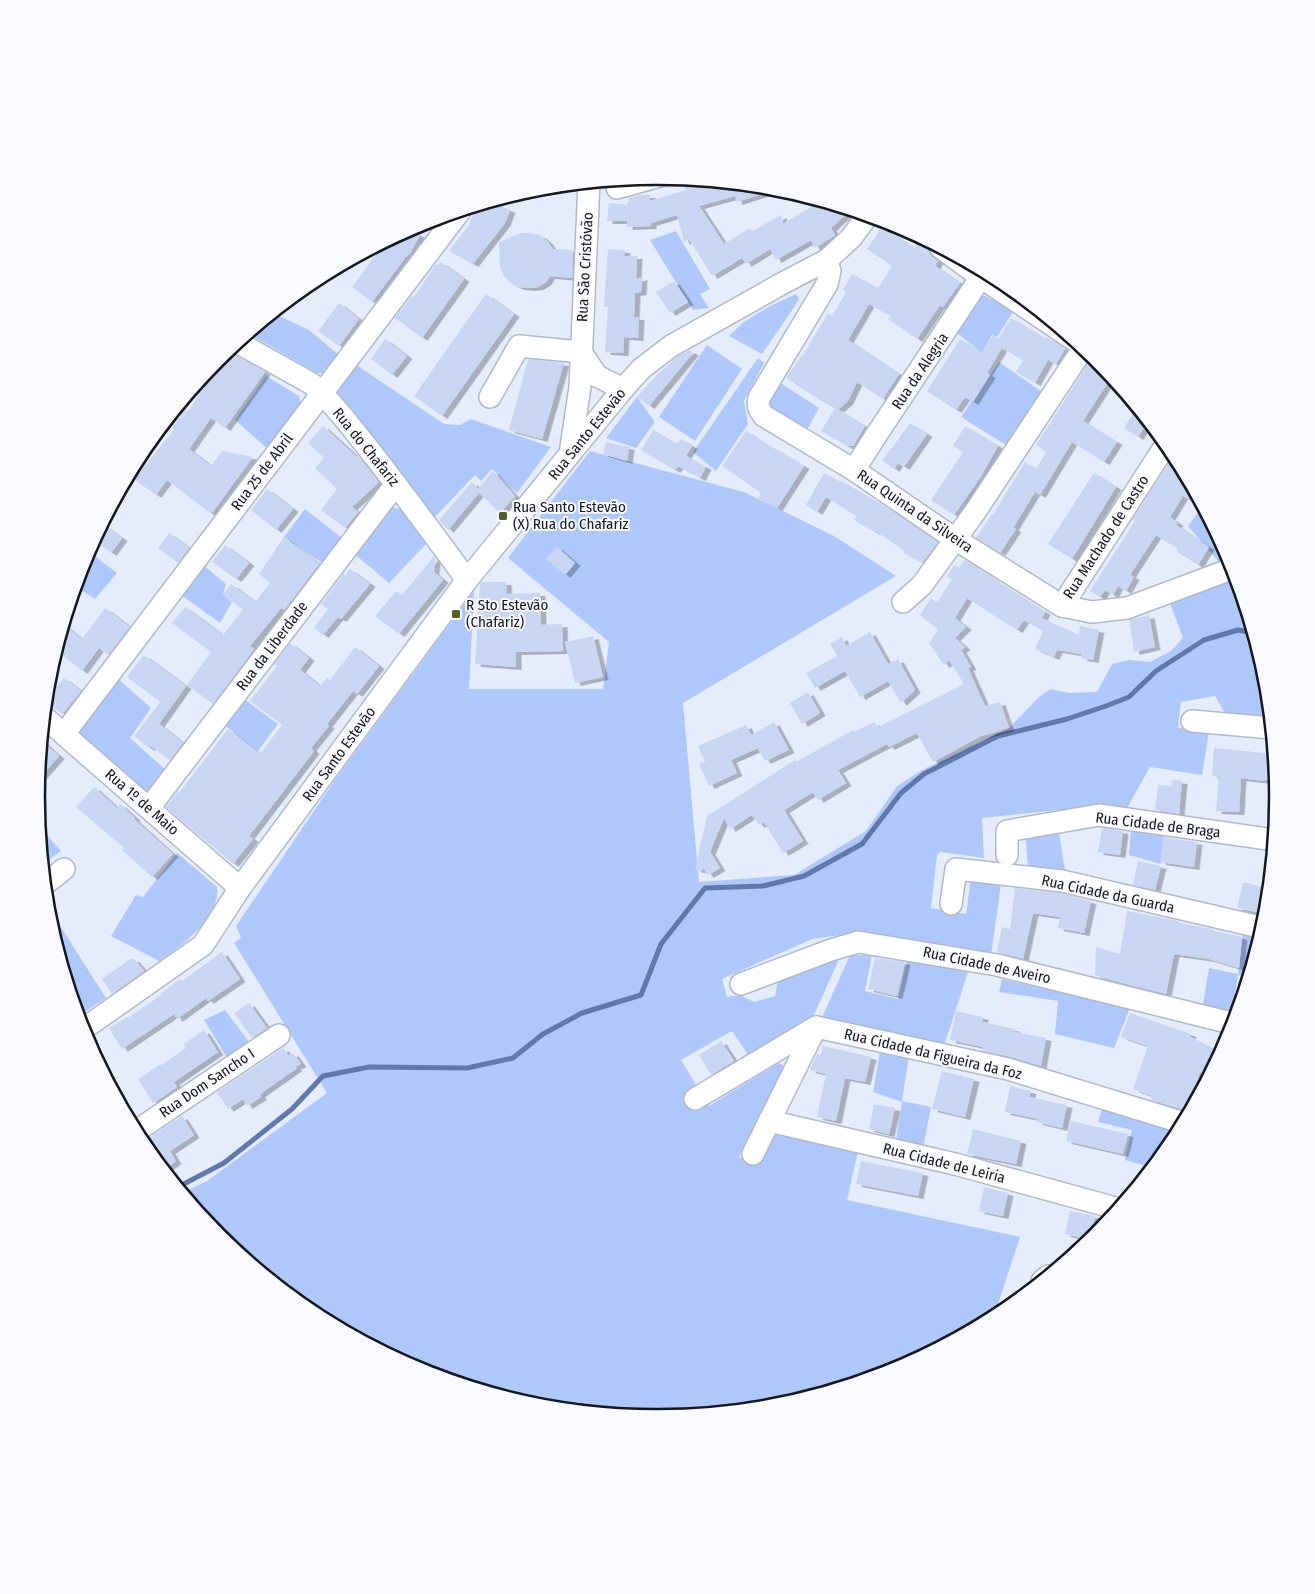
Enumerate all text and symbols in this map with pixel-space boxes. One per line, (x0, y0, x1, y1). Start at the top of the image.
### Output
street label: Rua São Cristóvão (573, 211, 597, 322)
street label: Rua da Alegria (888, 329, 952, 413)
street label: Rua Santo Estevão (545, 384, 630, 483)
street label: Rua do Chafariz (329, 404, 403, 490)
street label: Rua 25 de Abril (227, 430, 297, 514)
street label: Rua Quinta da Silveira (854, 466, 976, 556)
street label: Rua Machado de Castro (1059, 472, 1153, 602)
place label: Rua Santo Estevão (X) Rua do Chafariz (513, 498, 628, 533)
marker: Rua Santo Estevão (X) Rua do Chafariz (497, 510, 509, 522)
place label: R Sto Estevão (Chafariz) (466, 596, 548, 631)
street label: Rua da Liberdade (233, 598, 311, 694)
marker: R Sto Estevão (Chafariz) (450, 608, 462, 620)
street label: Rua Santo Estevão (299, 703, 379, 805)
street label: Rua 1º de Maio (101, 765, 183, 839)
street label: Rua Cidade de Braga (1094, 808, 1222, 842)
street label: Rua Cidade da Guarda (1040, 871, 1176, 917)
street label: Rua Cidade de Aveiro (922, 943, 1053, 987)
street label: Rua Cidade da Figueira da Foz (842, 1025, 1024, 1083)
street label: Rua Dom Sancho I (156, 1045, 258, 1121)
street label: Rua Cidade de Leiria (881, 1139, 1007, 1187)

